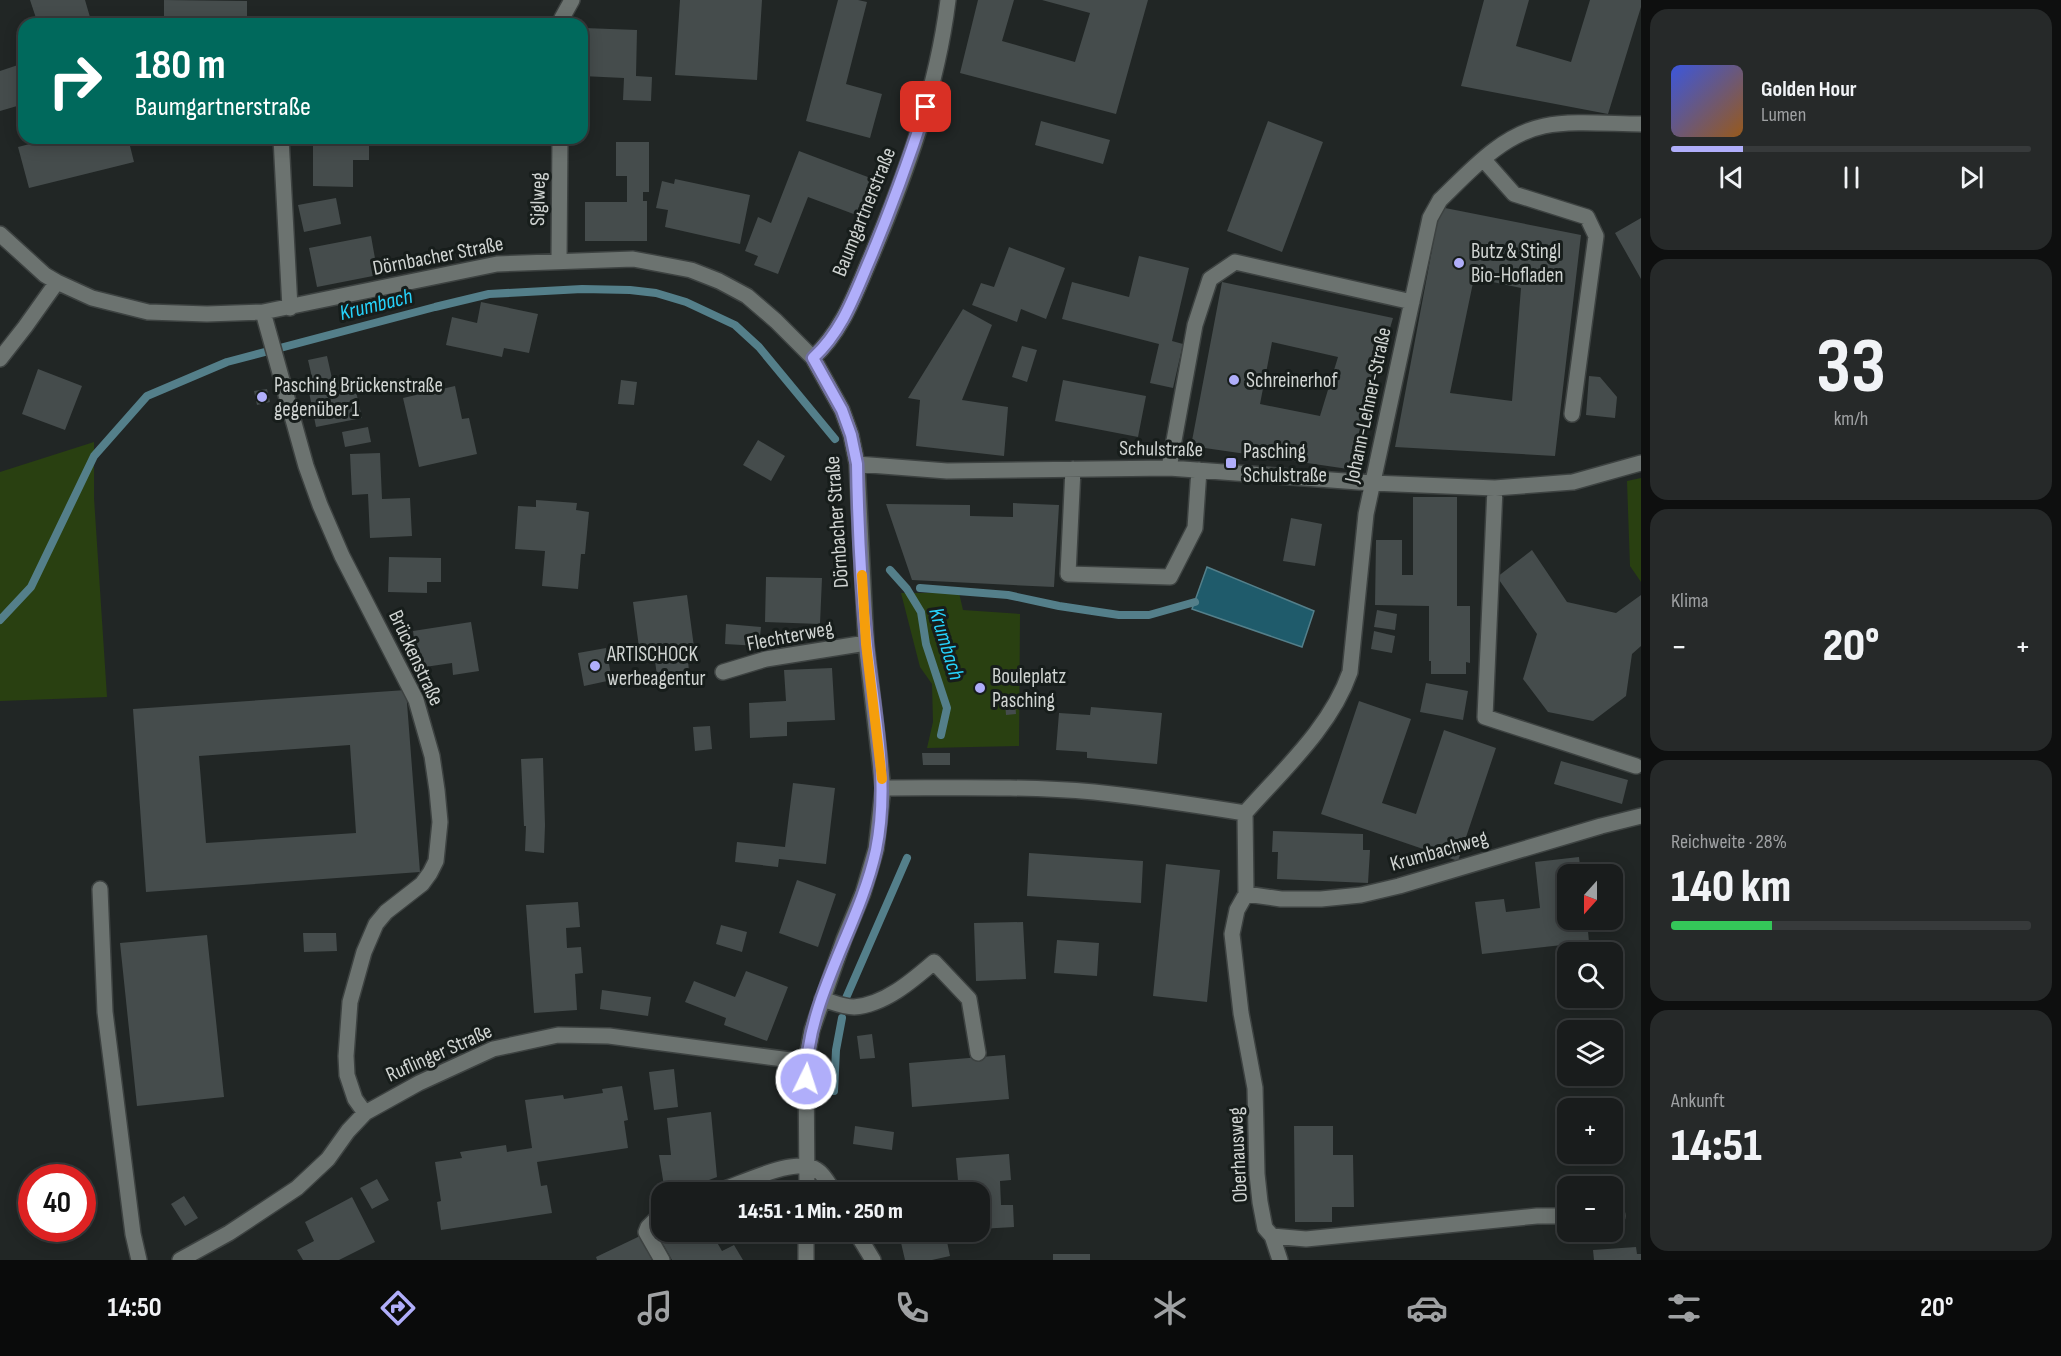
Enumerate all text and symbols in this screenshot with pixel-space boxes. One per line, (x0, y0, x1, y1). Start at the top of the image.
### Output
text: 180 m (135, 40, 226, 91)
icon: right (36, 42, 114, 120)
text: Golden Hour (1761, 76, 1857, 103)
pin (900, 81, 951, 132)
icon: arrive (909, 90, 942, 123)
text: Baumgartnerstraße (135, 91, 311, 123)
text: Lumen (1761, 103, 1806, 127)
street label: Baumgartnerstraße (827, 144, 901, 280)
icon: previous (1715, 161, 1748, 194)
icon: pause (1835, 161, 1868, 194)
icon: next (1955, 161, 1988, 194)
street label: Siglweg (525, 172, 551, 226)
street label: Dörnbacher Straße (371, 231, 505, 281)
place label: Butz & Stingl Bio-Hofladen (1471, 239, 1563, 288)
marker: Butz & Stingl Bio-Hofladen (1452, 256, 1466, 270)
water label: Krumbach (337, 283, 415, 327)
text: 33 (1816, 321, 1886, 414)
street label: Johann-Lehner-Straße (1339, 325, 1397, 486)
place label: Schreinerhof (1246, 368, 1339, 393)
place label: Pasching Brückenstraße gegenüber 1 (274, 373, 443, 422)
marker: Schreinerhof (1227, 373, 1241, 387)
marker: Pasching Brückenstraße gegenüber 1 (255, 390, 269, 404)
text: km/h (1834, 407, 1868, 431)
street label: Schulstraße (1119, 436, 1203, 462)
place label: Pasching Schulstraße (1243, 439, 1327, 488)
street label: Dörnbacher Straße (820, 455, 854, 589)
marker: Pasching Schulstraße (1224, 456, 1238, 470)
text: Klima (1671, 589, 1709, 613)
water label: Krumbach (922, 605, 970, 683)
street label: Brückenstraße (383, 606, 449, 710)
street label: Flechterweg (745, 615, 835, 657)
text: 20° (1823, 619, 1879, 674)
text: − (1671, 627, 1687, 667)
text: + (2015, 627, 2031, 667)
place label: ARTISCHOCK werbeagentur (606, 642, 706, 691)
marker: ARTISCHOCK werbeagentur (588, 659, 602, 673)
place label: Bouleplatz Pasching (992, 664, 1066, 713)
marker: Bouleplatz Pasching (973, 681, 987, 695)
street label: Krumbachweg (1387, 825, 1491, 877)
text: Reichweite · 28% (1671, 830, 1787, 854)
text: 140 km (1671, 860, 1791, 915)
north arrow (1557, 864, 1623, 930)
map controls (1557, 864, 1623, 1242)
button: search (1557, 942, 1623, 1008)
street label: Ruflinger Straße (382, 1018, 496, 1088)
button: layers (1557, 1020, 1623, 1086)
position arrow (774, 1047, 838, 1111)
text: Ankunft (1671, 1089, 1725, 1113)
button: + (1557, 1098, 1623, 1164)
street label: Oberhausweg (1223, 1107, 1253, 1203)
text: 14:51 (1671, 1119, 1762, 1174)
speed limit sign: 40 (18, 1164, 96, 1242)
button: − (1557, 1176, 1623, 1242)
text: 14:51 · 1 Min. · 250 m (738, 1198, 903, 1225)
icon: directions (377, 1287, 419, 1329)
icon: music (634, 1287, 676, 1329)
icon: phone (891, 1287, 933, 1329)
icon: climate (1149, 1287, 1191, 1329)
icon: car (1406, 1287, 1448, 1329)
icon: filters (1663, 1287, 1705, 1329)
text: 14:50 (108, 1292, 162, 1324)
text: 20° (1920, 1292, 1953, 1324)

